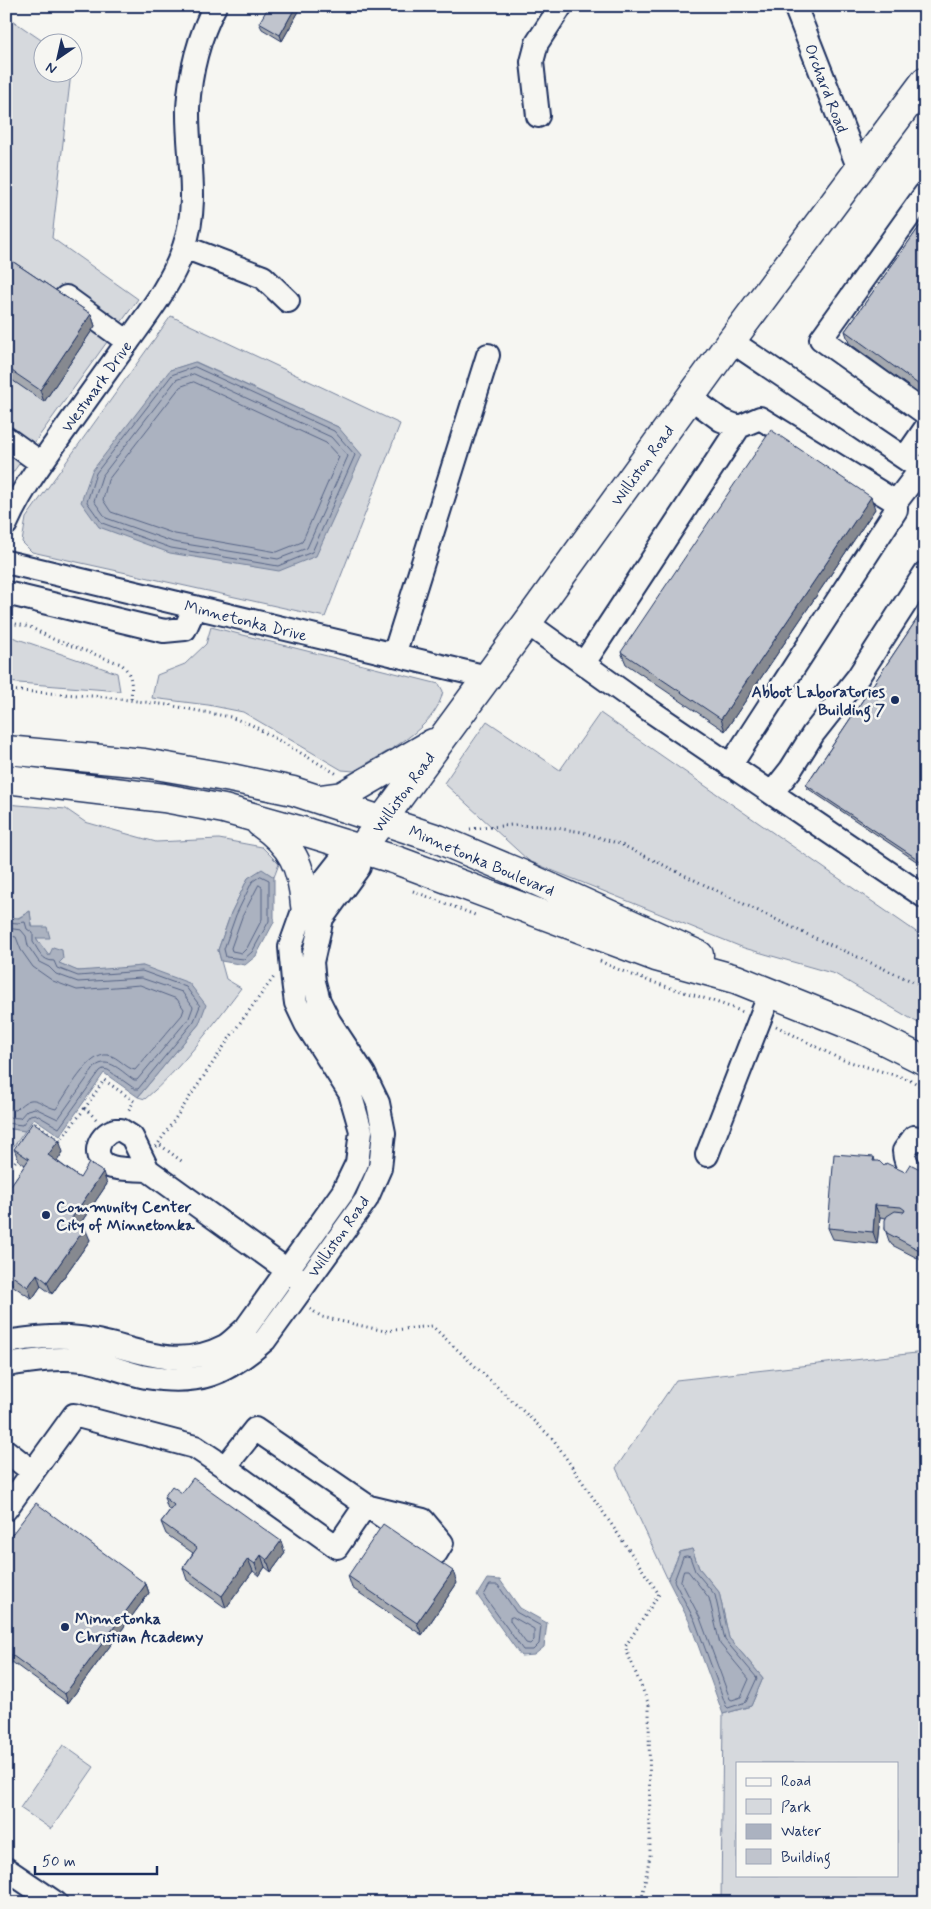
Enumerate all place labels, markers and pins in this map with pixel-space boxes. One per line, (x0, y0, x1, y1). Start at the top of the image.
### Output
place label: Abbot Laboratories Building 7 (752, 682, 886, 723)
marker: Abbot Laboratories Building 7 (889, 694, 901, 706)
place label: Community Center City of Minnetonka (56, 1197, 195, 1236)
marker: Community Center City of Minnetonka (40, 1209, 52, 1221)
place label: Minnetonka Christian Academy (75, 1609, 203, 1648)
marker: Minnetonka Christian Academy (59, 1621, 71, 1633)

